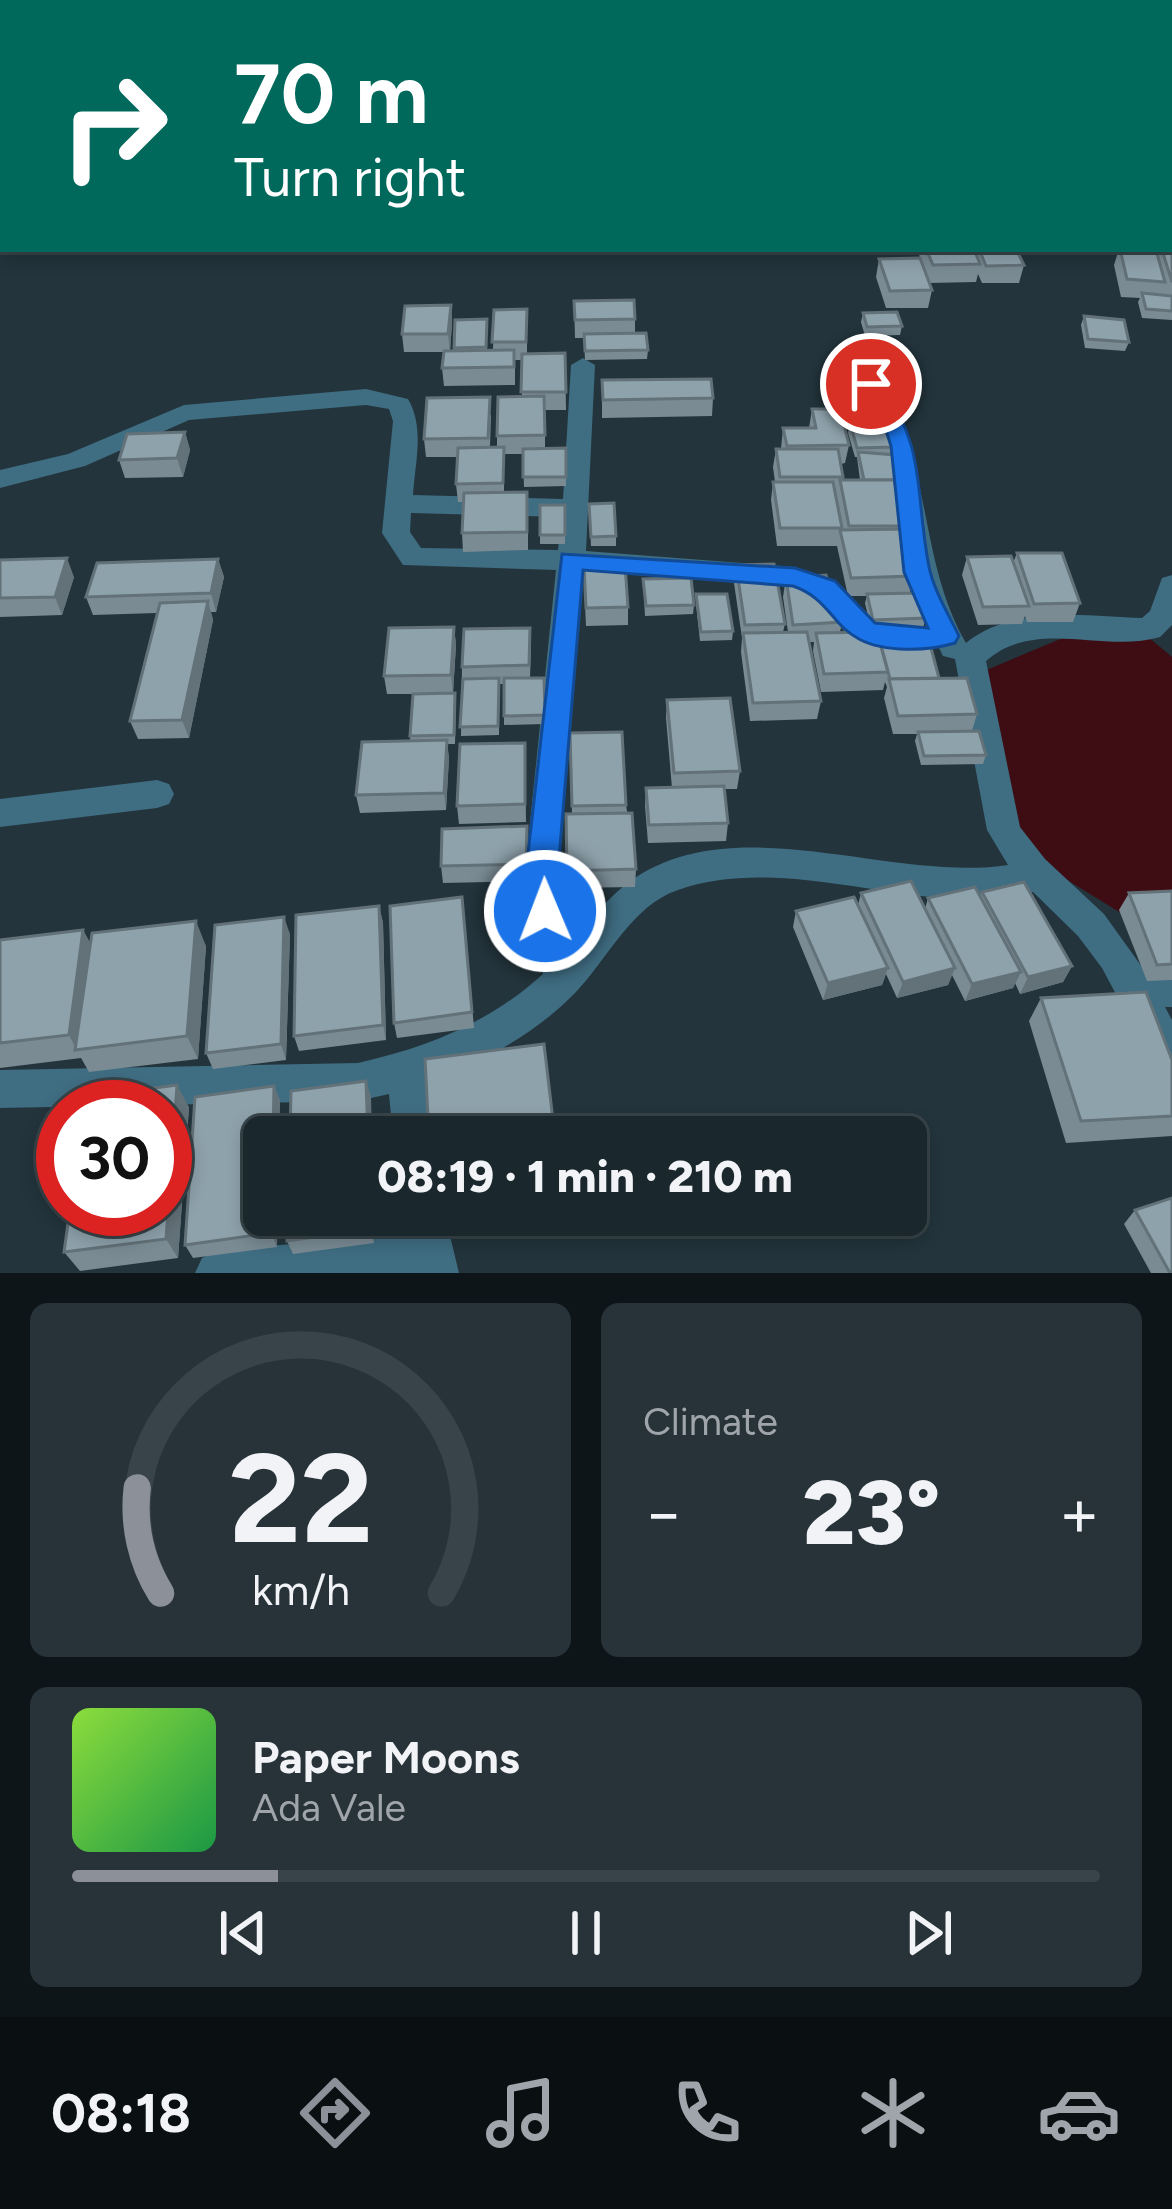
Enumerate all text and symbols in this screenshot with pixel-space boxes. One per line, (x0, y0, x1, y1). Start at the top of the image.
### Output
text: 70 m (234, 43, 428, 144)
icon: right (36, 48, 192, 204)
text: Turn right (234, 145, 466, 210)
pin (820, 333, 922, 435)
icon: arrive (838, 351, 904, 417)
position arrow (482, 848, 608, 974)
speed limit sign: 30 (36, 1080, 192, 1236)
text: 08:19 · 1 min · 210 m (377, 1149, 793, 1203)
text: Climate (643, 1398, 778, 1445)
text: 22 (228, 1423, 373, 1573)
text: 23° (803, 1458, 940, 1567)
text: − (643, 1473, 684, 1553)
text: + (1059, 1473, 1100, 1553)
text: km/h (252, 1564, 349, 1616)
text: Paper Moons (252, 1730, 520, 1784)
text: Ada Vale (252, 1784, 406, 1831)
icon: previous (210, 1900, 276, 1966)
icon: pause (553, 1900, 619, 1966)
icon: next (896, 1900, 962, 1966)
icon: directions (293, 2071, 377, 2155)
icon: music (479, 2071, 563, 2155)
icon: phone (665, 2071, 749, 2155)
icon: climate (851, 2071, 935, 2155)
icon: car (1037, 2071, 1121, 2155)
text: 08:18 (51, 2081, 191, 2146)

